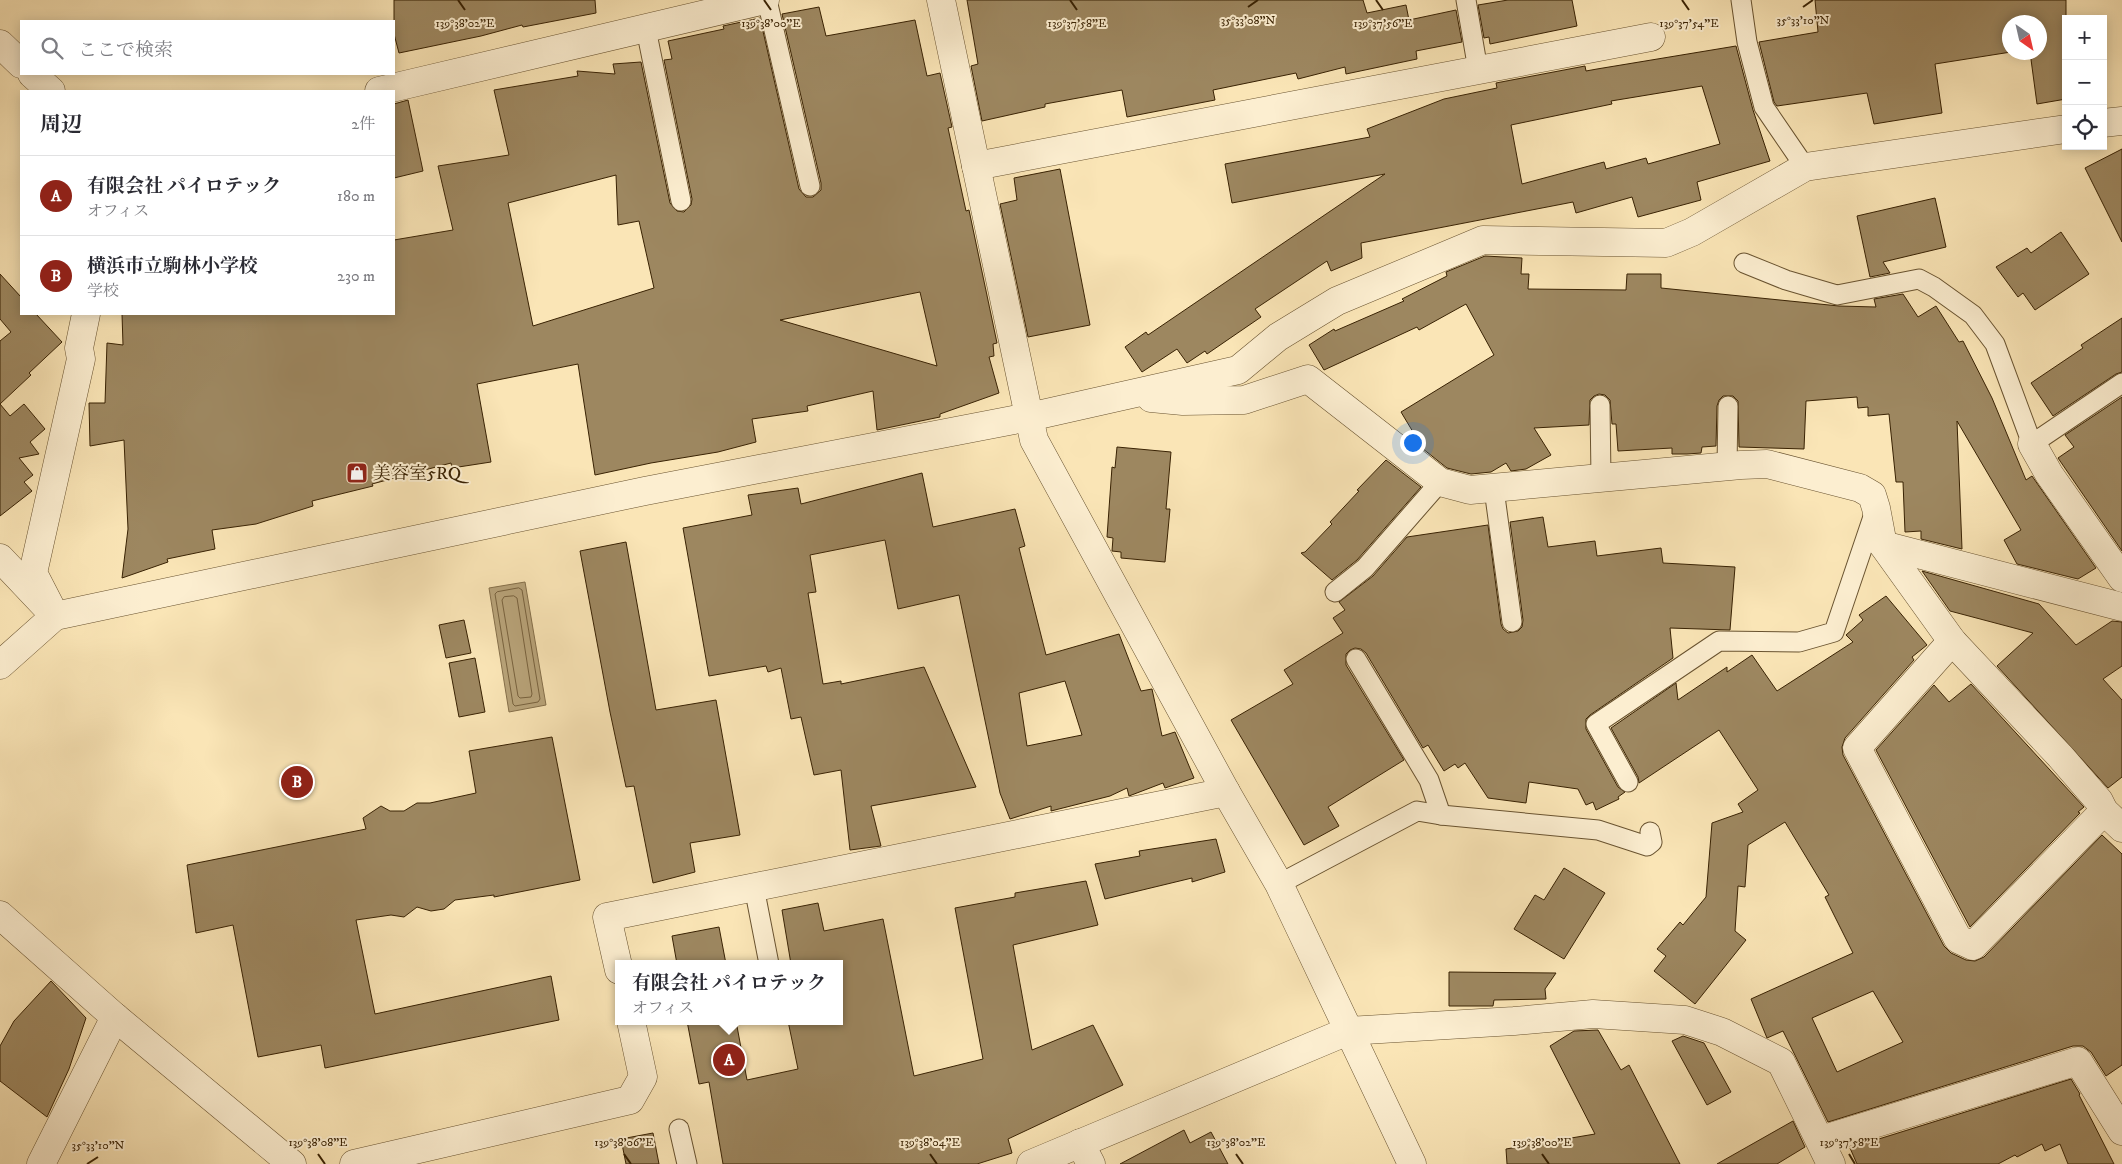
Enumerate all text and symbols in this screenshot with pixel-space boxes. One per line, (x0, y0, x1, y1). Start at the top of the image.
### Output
text: 35°33'08"N (1221, 13, 1275, 28)
text: 35°33'10"N (1777, 13, 1830, 28)
north arrow (2002, 15, 2047, 60)
map controls (2062, 15, 2107, 150)
button: + (2062, 15, 2107, 60)
text: 139°38'02"E (435, 16, 495, 31)
text: 139°38'00"E (741, 16, 801, 31)
text: 139°37'58"E (1048, 16, 1107, 31)
text: 139°37'56"E (1353, 16, 1413, 31)
text: 139°37'54"E (1659, 16, 1719, 31)
search box (20, 20, 395, 75)
icon: search (38, 34, 66, 62)
text: ここで検索 (78, 39, 173, 62)
button: − (2062, 60, 2107, 105)
button: locate (2062, 105, 2107, 150)
text: 周辺 (40, 112, 82, 138)
text: 2件 (351, 114, 375, 134)
text: 有限会社 パイロテック (87, 175, 281, 198)
text: A (51, 186, 61, 206)
text: 180 m (337, 186, 375, 206)
text: オフィス (87, 201, 149, 221)
text: 横浜市立駒林小学校 (87, 255, 258, 278)
text: B (51, 266, 61, 286)
text: 230 m (337, 266, 375, 286)
text: 学校 (87, 281, 119, 301)
your location (1400, 430, 1426, 456)
shop icon: 美容室5RQ (345, 461, 369, 485)
place label: 美容室5RQ (373, 463, 470, 485)
pin: B (281, 763, 313, 801)
popup (615, 960, 843, 1025)
text: 有限会社 パイロテック (632, 972, 826, 995)
text: オフィス (632, 998, 694, 1018)
pin: A (713, 1041, 745, 1079)
text: 139°38'08"E (288, 1135, 348, 1150)
text: 139°38'06"E (594, 1135, 654, 1150)
text: 139°38'04"E (900, 1135, 961, 1150)
text: 139°38'02"E (1206, 1135, 1266, 1150)
text: 139°38'00"E (1512, 1135, 1572, 1150)
text: 139°37'58"E (1820, 1135, 1879, 1150)
text: 35°33'10"N (72, 1138, 125, 1153)

